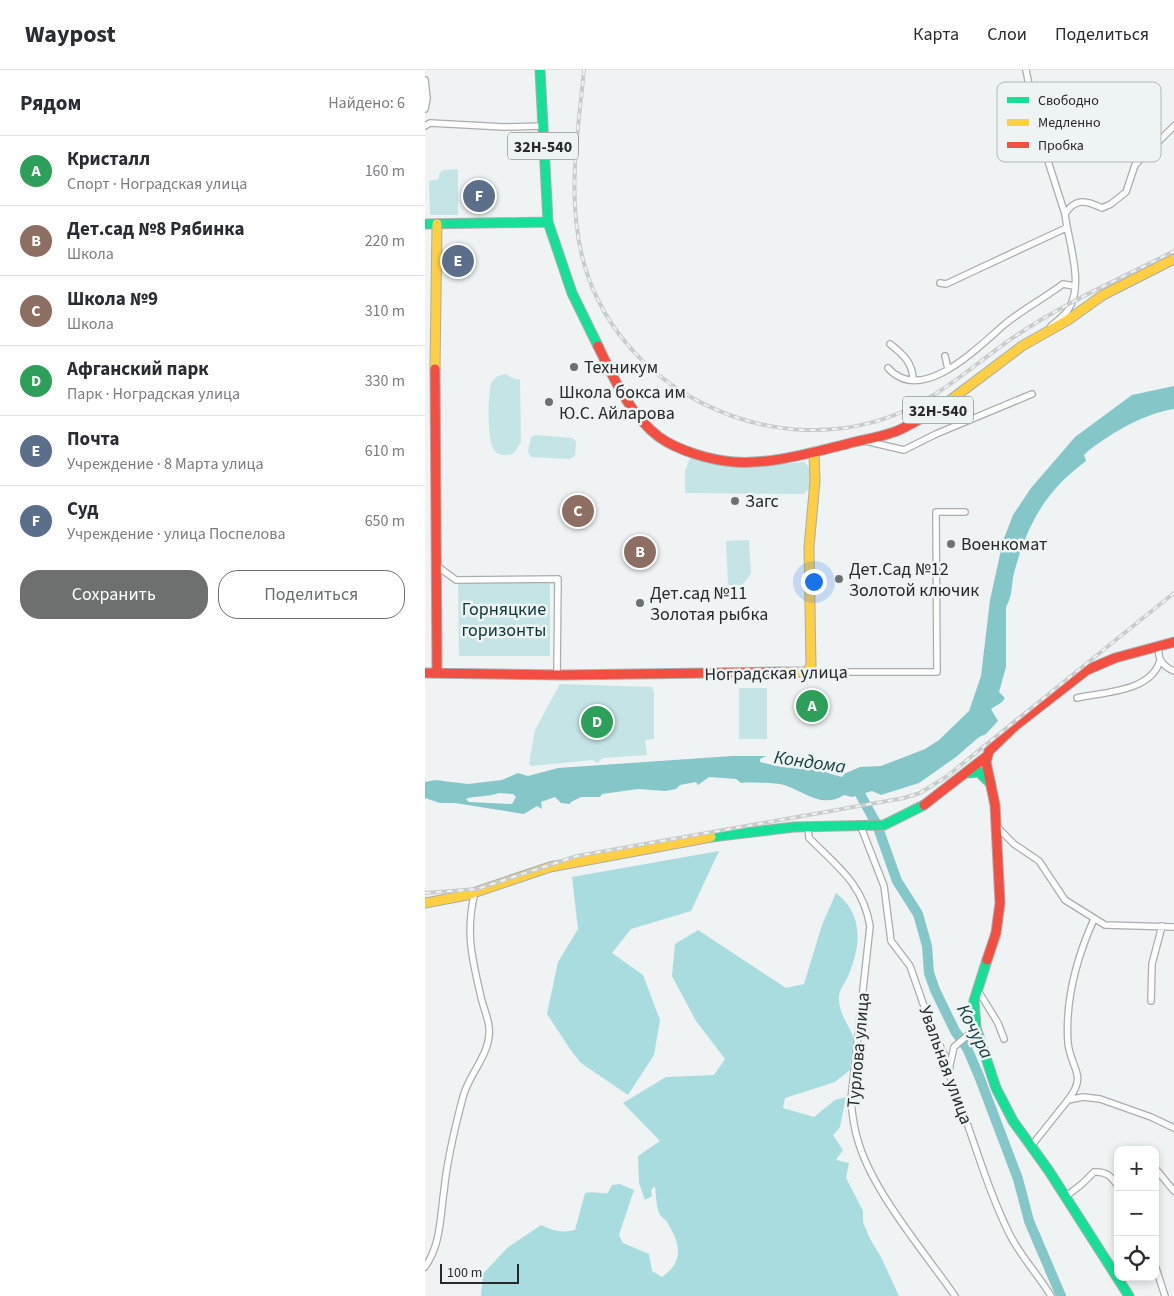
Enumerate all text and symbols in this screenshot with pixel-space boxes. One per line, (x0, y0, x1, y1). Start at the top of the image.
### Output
text: Waypost (25, 17, 116, 52)
text: Карта (913, 22, 959, 47)
text: Слои (987, 22, 1027, 47)
text: Поделиться (1055, 22, 1149, 47)
legend (997, 82, 1161, 162)
text: Рядом (20, 88, 81, 118)
text: Свободно (1038, 91, 1099, 111)
text: Найдено: 6 (328, 92, 405, 114)
text: Медленно (1038, 113, 1101, 133)
road number: 32Н-540 (508, 132, 578, 160)
text: Пробка (1038, 136, 1084, 156)
text: Кристалл (67, 146, 150, 173)
text: A (31, 160, 41, 182)
text: 160 m (365, 160, 405, 182)
text: Спорт · Ноградская улица (67, 173, 247, 195)
pin: F (463, 177, 495, 215)
text: Дет.сад №8 Рябинка (67, 216, 244, 243)
text: B (31, 230, 41, 252)
text: 220 m (365, 230, 405, 252)
pin: E (442, 242, 474, 280)
text: Школа (67, 243, 114, 265)
text: Школа №9 (67, 286, 158, 313)
text: C (31, 300, 41, 322)
text: 310 m (365, 300, 405, 322)
text: Школа (67, 313, 114, 335)
place label: Техникум (584, 355, 658, 380)
text: Афганский парк (67, 356, 209, 383)
marker: Техникум (568, 361, 580, 373)
text: D (31, 370, 41, 392)
text: 330 m (365, 370, 405, 392)
place label: Школа бокса им Ю.С. Айларова (559, 380, 686, 426)
text: Парк · Ноградская улица (67, 383, 240, 405)
marker: Школа бокса им Ю.С. Айларова (543, 396, 555, 408)
road number: 32Н-540 (903, 396, 973, 424)
text: Почта (67, 426, 120, 453)
text: E (32, 440, 40, 462)
text: 610 m (365, 440, 405, 462)
text: Учреждение · 8 Марта улица (67, 453, 264, 475)
place label: Загс (745, 489, 779, 514)
pin: C (562, 492, 594, 530)
marker: Загс (729, 495, 741, 507)
text: Суд (67, 496, 98, 523)
text: F (32, 510, 40, 532)
text: 650 m (365, 510, 405, 532)
text: Учреждение · улица Поспелова (67, 523, 286, 545)
place label: Военкомат (961, 532, 1047, 557)
pin: B (624, 533, 656, 571)
marker: Военкомат (945, 538, 957, 550)
place label: Дет.Сад №12 Золотой ключик (849, 557, 979, 603)
your location (801, 569, 827, 595)
button: Сохранить (20, 570, 208, 619)
button: Поделиться (218, 570, 405, 619)
marker: Дет.Сад №12 Золотой ключик (833, 573, 845, 585)
place label: Дет.сад №11 Золотая рыбка (650, 581, 768, 627)
park label: Горняцкие горизонты (461, 597, 547, 643)
marker: Дет.сад №11 Золотая рыбка (634, 597, 646, 609)
street label: Ноградская улица (704, 660, 848, 687)
pin: A (796, 687, 828, 725)
pin: D (581, 703, 613, 741)
water label: Кондома (772, 744, 848, 781)
street label: Турлова улица (841, 991, 876, 1109)
water label: Кочура (949, 1000, 1000, 1064)
street label: Увальная улица (912, 1002, 979, 1128)
map controls (1114, 1146, 1159, 1281)
button: + (1114, 1146, 1159, 1191)
button: − (1114, 1191, 1159, 1236)
button: locate (1114, 1236, 1159, 1281)
scale bar (440, 1261, 519, 1284)
text: 100 m (447, 1263, 482, 1283)

